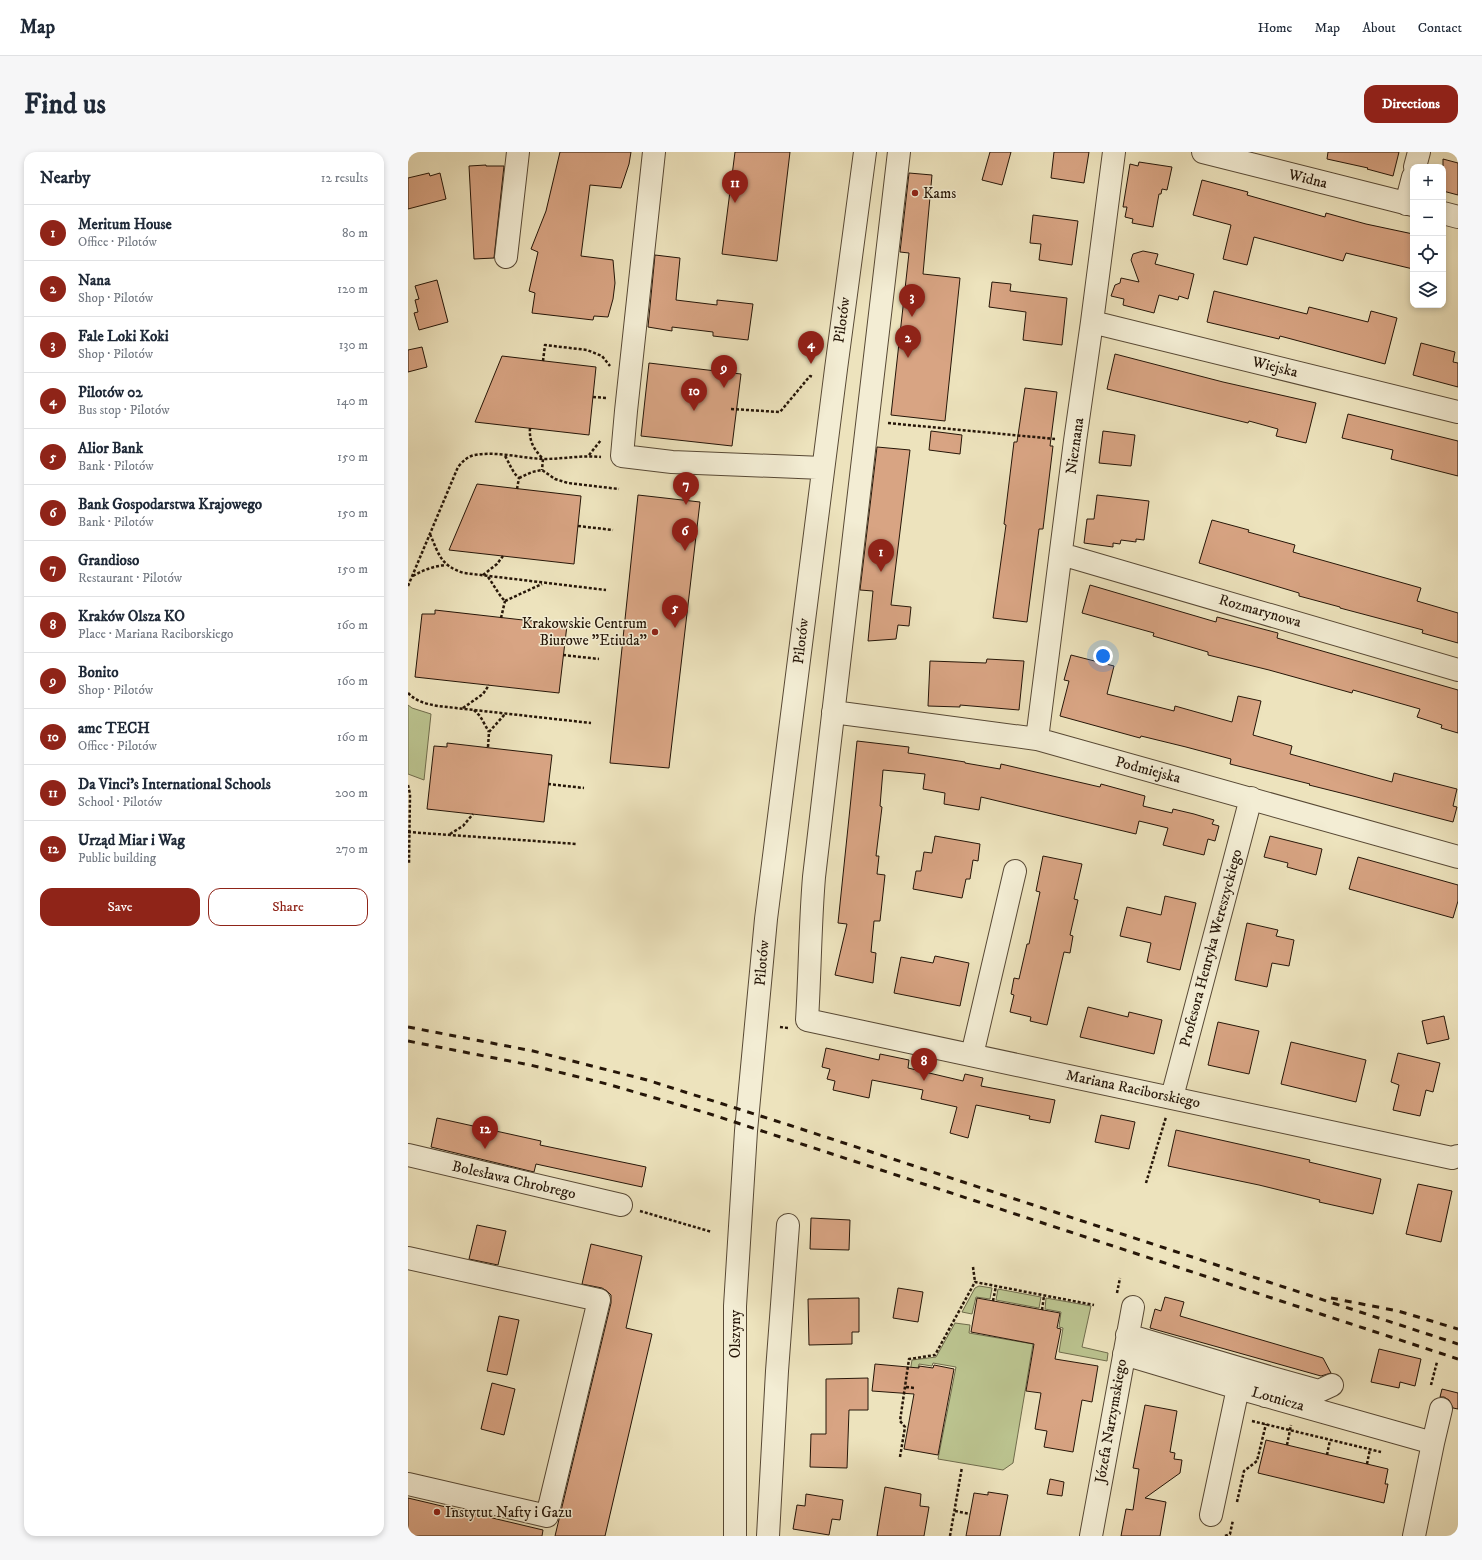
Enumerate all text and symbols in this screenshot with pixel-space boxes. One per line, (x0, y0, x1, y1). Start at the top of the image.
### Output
text: Map (20, 16, 55, 39)
text: Home (1258, 19, 1292, 37)
text: Map (1314, 19, 1340, 37)
text: About (1362, 19, 1396, 37)
text: Contact (1418, 19, 1462, 37)
button: Directions (1364, 85, 1458, 123)
text: Find us (24, 87, 106, 122)
map controls (1410, 164, 1446, 308)
button: + (1410, 164, 1446, 200)
street label: Widna (1286, 165, 1330, 193)
text: Nearby (40, 167, 90, 189)
text: 12 results (321, 170, 368, 186)
pin: 11 (722, 170, 748, 203)
place label: Kams (923, 184, 956, 203)
marker: Kams (910, 188, 920, 198)
button: − (1410, 200, 1446, 236)
text: Meritum House (78, 215, 172, 234)
text: 1 (51, 225, 55, 241)
text: 80 m (342, 225, 368, 241)
text: Office · Pilotów (78, 234, 157, 250)
button: locate (1410, 236, 1446, 272)
text: Nana (78, 271, 111, 290)
button: layers (1410, 272, 1446, 308)
text: 2 (50, 281, 56, 297)
text: 120 m (337, 281, 368, 297)
pin: 3 (899, 284, 925, 317)
text: Shop · Pilotów (78, 290, 153, 306)
street label: Pilotów (829, 295, 855, 344)
pin: 2 (895, 325, 921, 358)
text: Fale Loki Koki (78, 327, 169, 346)
pin: 4 (798, 331, 824, 364)
text: 3 (51, 337, 55, 353)
text: 130 m (339, 337, 368, 353)
text: Shop · Pilotów (78, 346, 153, 362)
street label: Wiejska (1249, 352, 1300, 382)
pin: 9 (711, 355, 737, 388)
pin: 10 (681, 378, 707, 411)
text: Pilotów 02 (78, 383, 143, 402)
text: 4 (49, 393, 57, 409)
text: 140 m (336, 393, 368, 409)
text: Bus stop · Pilotów (78, 402, 170, 418)
street label: Nieznana (1062, 416, 1088, 476)
text: Alior Bank (78, 439, 143, 458)
text: 5 (50, 449, 56, 465)
text: 150 m (337, 449, 368, 465)
text: Bank · Pilotów (78, 458, 154, 474)
pin: 7 (673, 472, 699, 505)
text: Bank Gospodarstwa Krajowego (78, 495, 262, 514)
text: 6 (50, 505, 56, 521)
text: 150 m (337, 505, 368, 521)
text: Bank · Pilotów (78, 514, 154, 530)
pin: 6 (672, 518, 698, 551)
pin: 1 (868, 539, 894, 572)
text: Grandioso (78, 551, 139, 570)
text: 7 (50, 561, 56, 577)
text: 150 m (337, 561, 368, 577)
text: Restaurant · Pilotów (78, 570, 182, 586)
street label: Rozmarynowa (1216, 590, 1304, 632)
pin: 5 (662, 595, 688, 628)
text: Kraków Olsza KO (78, 607, 185, 626)
place label: Krakowskie Centrum Biurowe "Etiuda" (522, 614, 647, 650)
text: 8 (50, 617, 56, 633)
text: 160 m (337, 617, 368, 633)
street label: Pilotów (789, 617, 813, 665)
text: Place · Mariana Raciborskiego (78, 626, 233, 642)
marker: Krakowskie Centrum Biurowe "Etiuda" (650, 627, 660, 637)
your location (1093, 646, 1113, 666)
text: Bonito (78, 663, 119, 682)
text: 9 (50, 673, 56, 689)
text: 160 m (337, 673, 368, 689)
text: Shop · Pilotów (78, 682, 153, 698)
text: amc TECH (78, 719, 150, 738)
text: 10 (47, 729, 59, 745)
text: 160 m (337, 729, 368, 745)
text: Office · Pilotów (78, 738, 157, 754)
street label: Podmiejska (1113, 752, 1183, 788)
text: Da Vinci's International Schools (78, 775, 271, 794)
text: 11 (48, 785, 58, 801)
text: 200 m (335, 785, 368, 801)
text: School · Pilotów (78, 794, 162, 810)
text: Urząd Miar i Wag (78, 831, 185, 850)
text: 12 (47, 841, 59, 857)
text: 270 m (336, 841, 368, 857)
street label: Profesora Henryka Wereszyckiego (1175, 847, 1247, 1049)
text: Public building (78, 850, 156, 866)
button: Save (40, 888, 200, 926)
button: Share (208, 888, 368, 926)
street label: Pilotów (751, 939, 774, 987)
pin: 8 (911, 1048, 937, 1081)
street label: Mariana Raciborskiego (1064, 1065, 1202, 1113)
pin: 12 (472, 1116, 498, 1149)
street label: Bolesława Chrobrego (450, 1157, 578, 1203)
street label: Olszyny (726, 1309, 745, 1358)
street label: Józefa Narzymskiego (1090, 1357, 1131, 1487)
street label: Lotnicza (1249, 1382, 1307, 1416)
place label: Instytut Nafty i Gazu (445, 1503, 572, 1522)
marker: Instytut Nafty i Gazu (432, 1507, 442, 1517)

